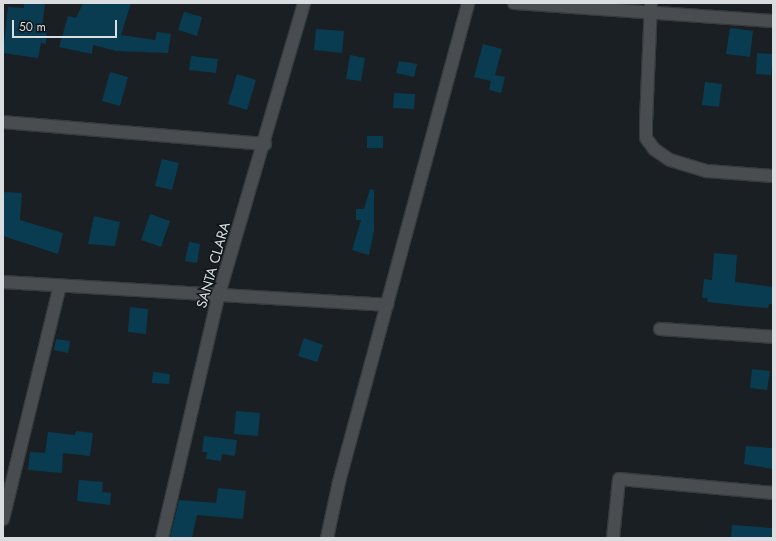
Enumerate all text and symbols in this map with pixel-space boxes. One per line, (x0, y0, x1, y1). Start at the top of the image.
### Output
scale bar (14, 12, 119, 38)
text: 50 m (19, 18, 46, 36)
street label: SANTA CLARA (193, 220, 233, 310)

